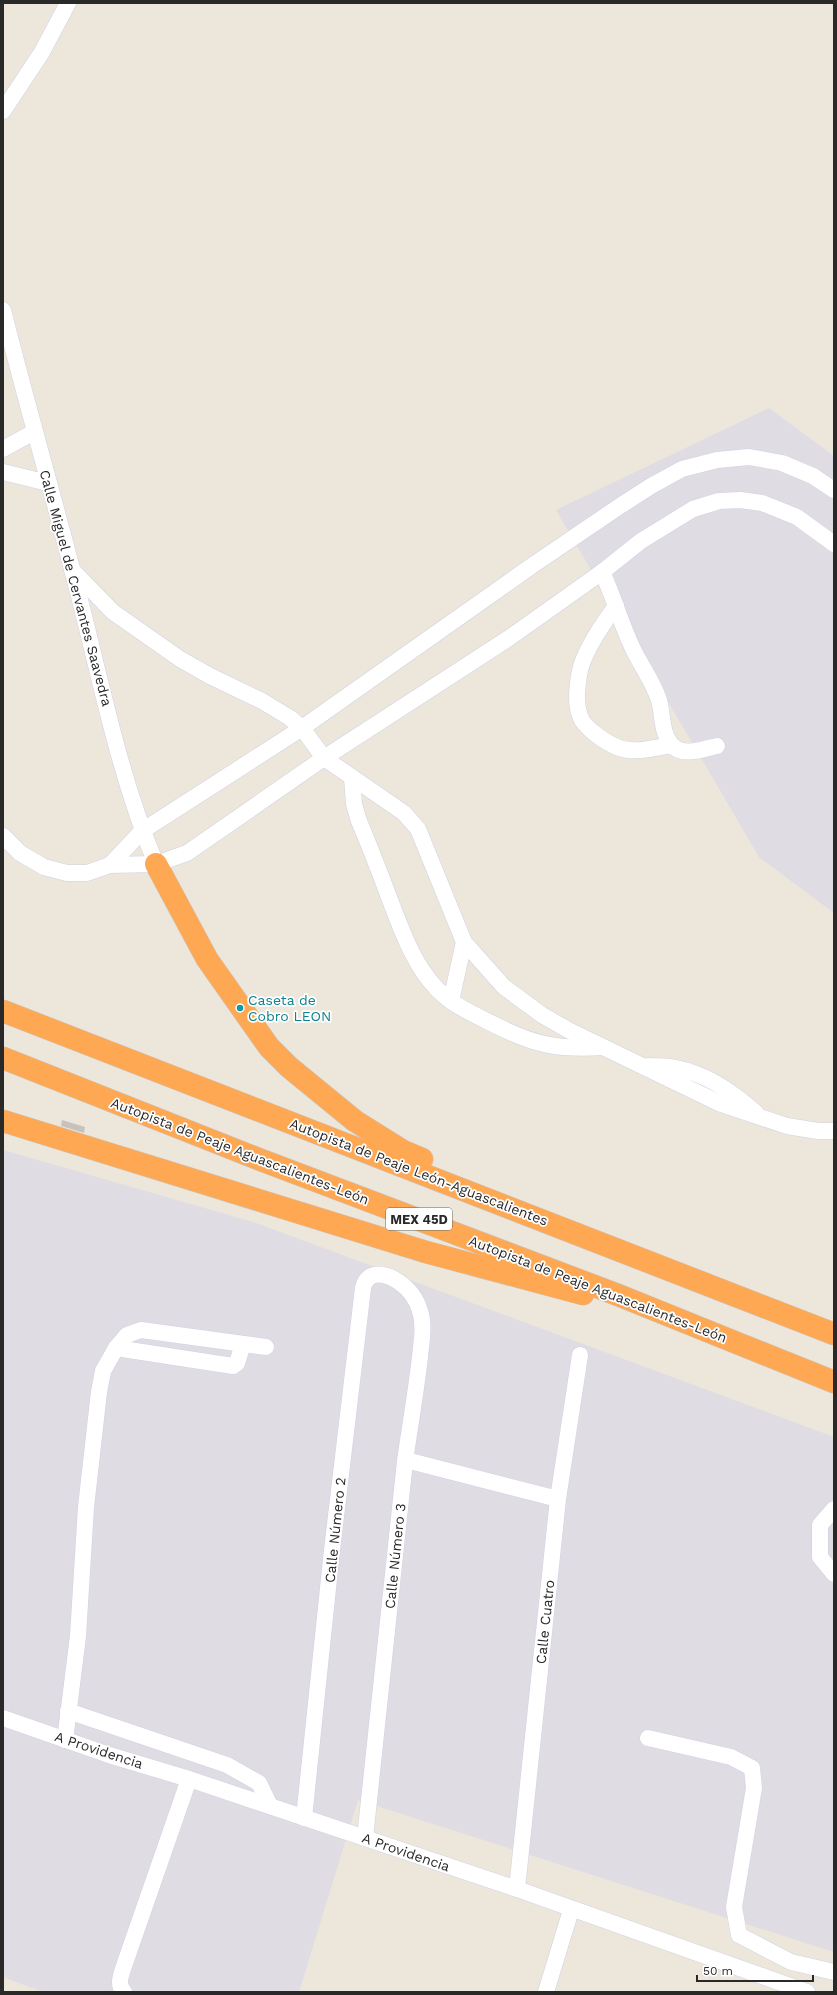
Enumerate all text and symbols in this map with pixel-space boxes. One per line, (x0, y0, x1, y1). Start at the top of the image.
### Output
street label: Calle Miguel de Cervantes Saavedra (37, 468, 115, 708)
place label: Caseta de Cobro LEON (248, 992, 331, 1024)
marker: Caseta de Cobro LEON (235, 1003, 245, 1013)
street label: Autopista de Peaje Aguascalientes-León (109, 1094, 371, 1208)
street label: Autopista de Peaje León-Aguascalientes (288, 1115, 550, 1229)
road number: MEX 45D (386, 1208, 452, 1230)
street label: Autopista de Peaje Aguascalientes-León (467, 1232, 729, 1346)
street label: Calle Número 2 (322, 1476, 348, 1584)
street label: Calle Número 3 (382, 1502, 408, 1610)
street label: Calle Cuatro (533, 1579, 557, 1665)
street label: A Providencia (53, 1728, 145, 1772)
street label: A Providencia (360, 1829, 452, 1875)
scale bar (697, 1957, 813, 1983)
text: 50 m (703, 1964, 733, 1978)

